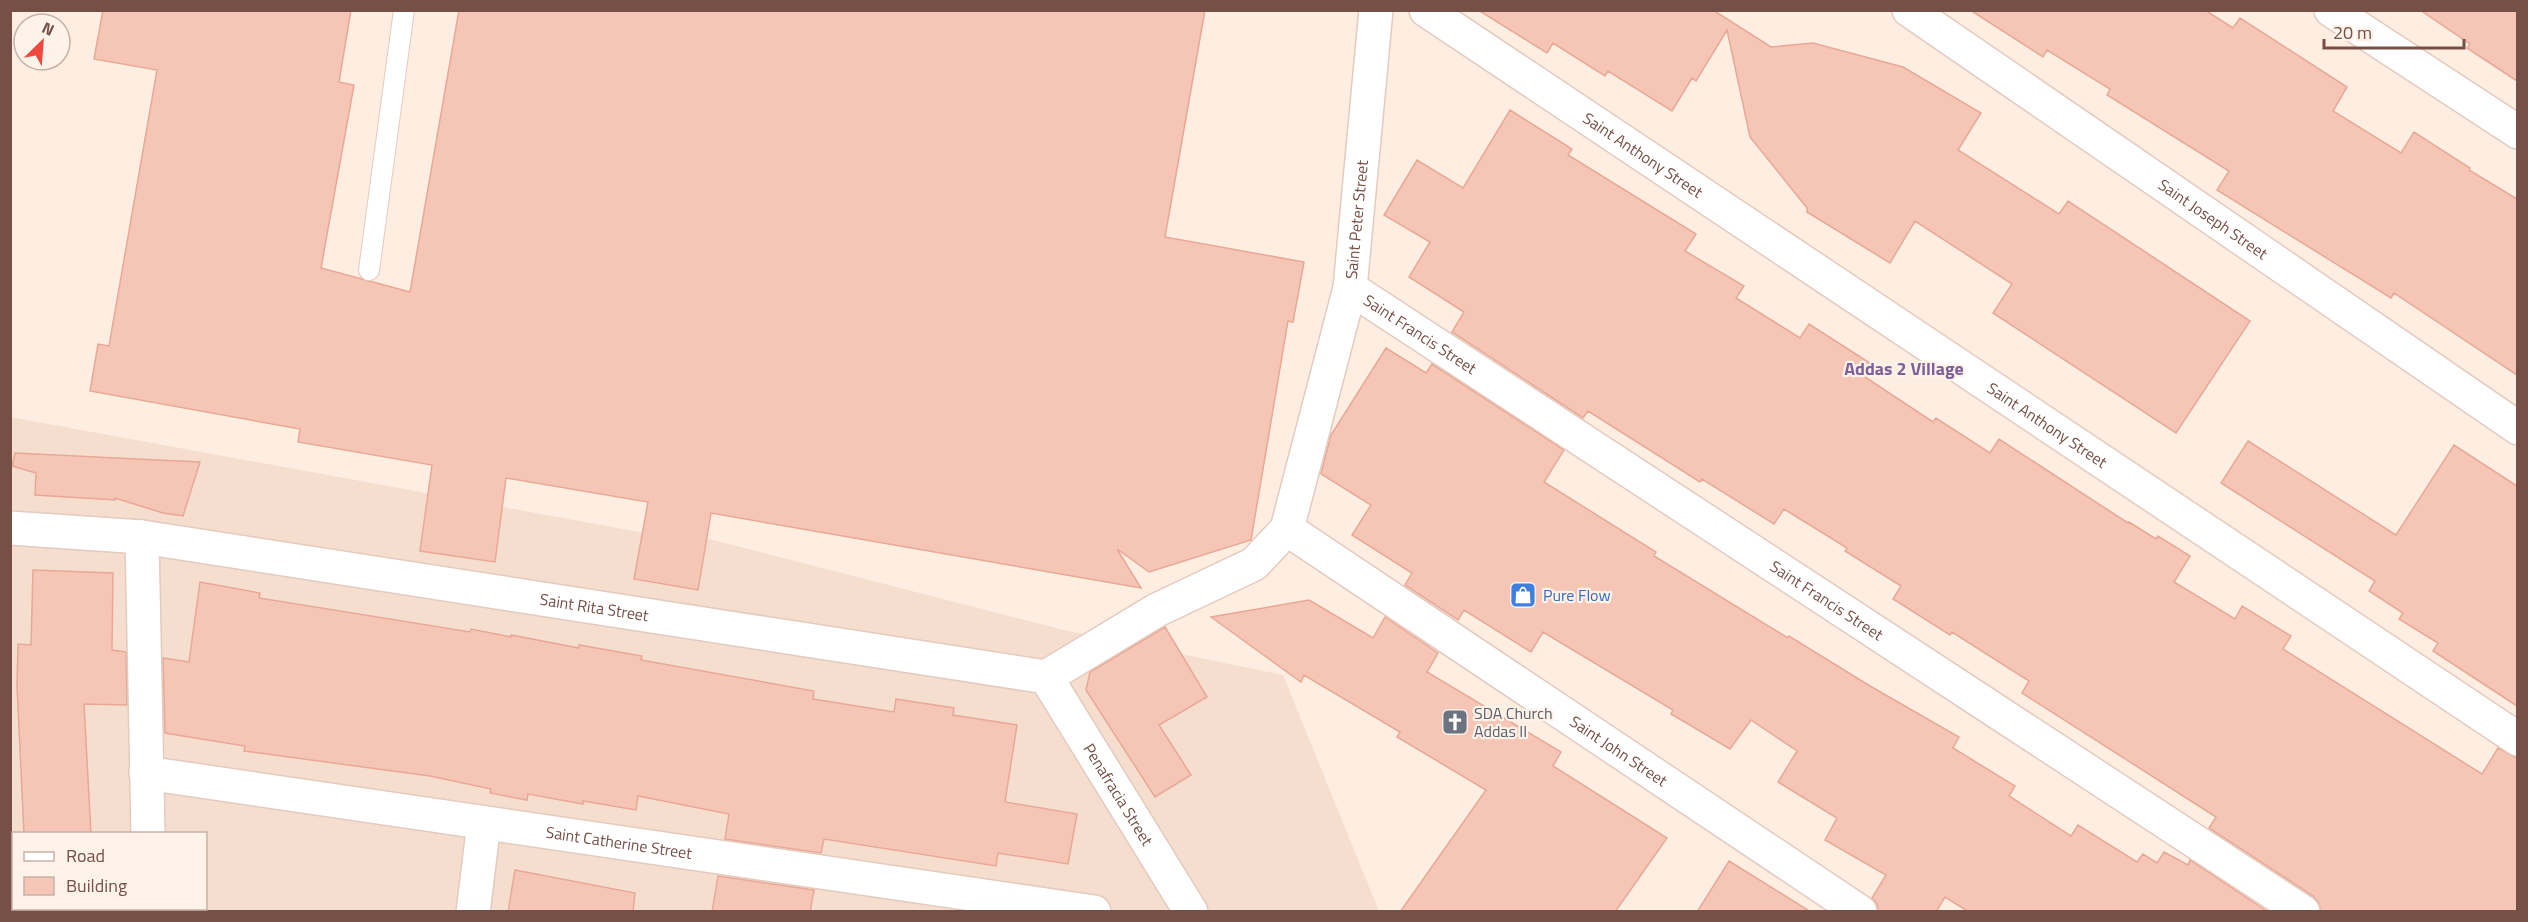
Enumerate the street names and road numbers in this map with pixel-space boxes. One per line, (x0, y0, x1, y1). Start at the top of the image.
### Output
street label: Saint Anthony Street (1578, 106, 1708, 204)
street label: Saint Peter Street (1339, 159, 1374, 280)
street label: Saint Joseph Street (2154, 173, 2273, 265)
street label: Saint Francis Street (1359, 288, 1482, 380)
street label: Saint Anthony Street (1982, 376, 2112, 474)
street label: Saint Francis Street (1765, 554, 1889, 646)
street label: Saint Rita Street (538, 587, 651, 627)
street label: Saint John Street (1565, 709, 1673, 792)
street label: Penafracia Street (1078, 739, 1159, 851)
street label: Saint Catherine Street (544, 820, 694, 865)

